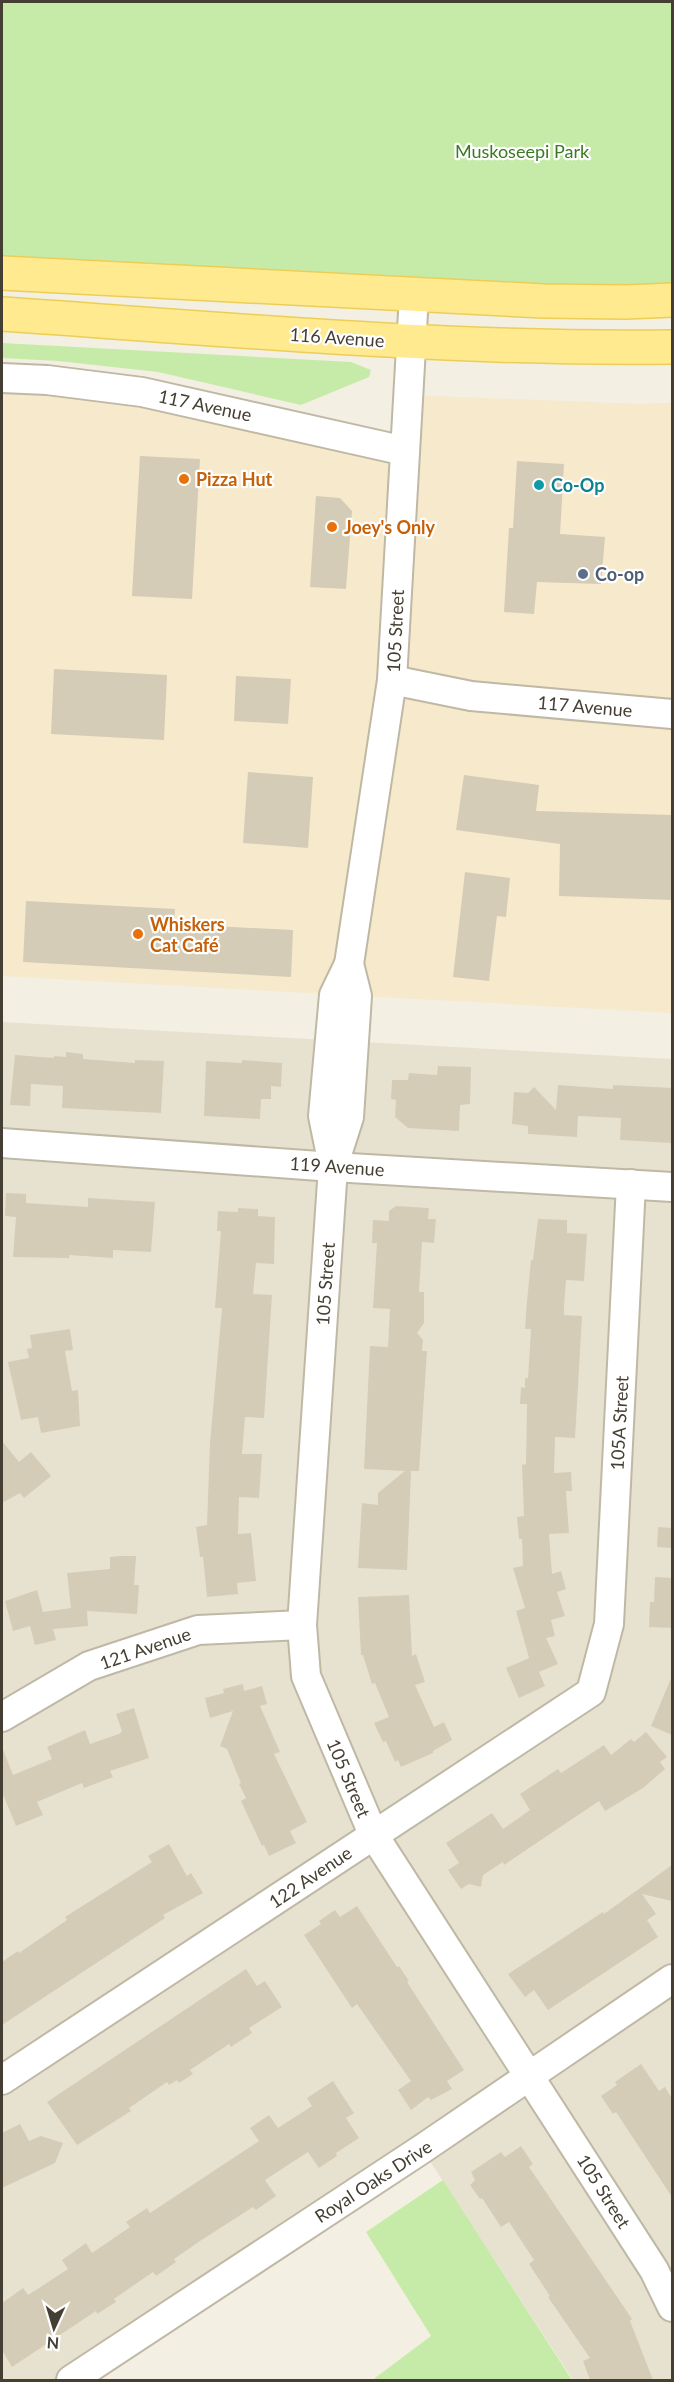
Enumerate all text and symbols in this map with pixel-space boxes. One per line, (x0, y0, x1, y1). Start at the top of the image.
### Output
park label: Muskoseepi Park (455, 140, 590, 162)
street label: 116 Avenue (289, 323, 385, 351)
street label: 117 Avenue (156, 384, 254, 426)
place label: Pizza Hut (196, 468, 273, 490)
marker: Pizza Hut (177, 472, 191, 486)
place label: Co-Op (551, 474, 604, 496)
marker: Co-Op (532, 478, 546, 492)
place label: Joey's Only (344, 516, 436, 538)
marker: Joey's Only (325, 520, 339, 534)
place label: Co-op (595, 563, 644, 585)
marker: Co-op (576, 567, 590, 581)
street label: 105 Street (382, 588, 408, 673)
street label: 117 Avenue (537, 691, 633, 721)
place label: Whiskers Cat Café (150, 913, 225, 956)
marker: Whiskers Cat Café (131, 927, 145, 941)
street label: 119 Avenue (289, 1152, 385, 1180)
street label: 105 Street (311, 1241, 339, 1326)
street label: 105A Street (606, 1374, 632, 1471)
street label: 121 Avenue (97, 1622, 193, 1674)
street label: 105 Street (323, 1735, 376, 1821)
street label: 122 Avenue (265, 1841, 355, 1913)
street label: Royal Oaks Drive (310, 2135, 436, 2227)
street label: 105 Street (573, 2150, 636, 2233)
north arrow (24, 2298, 84, 2358)
text: N (46, 2334, 60, 2353)

